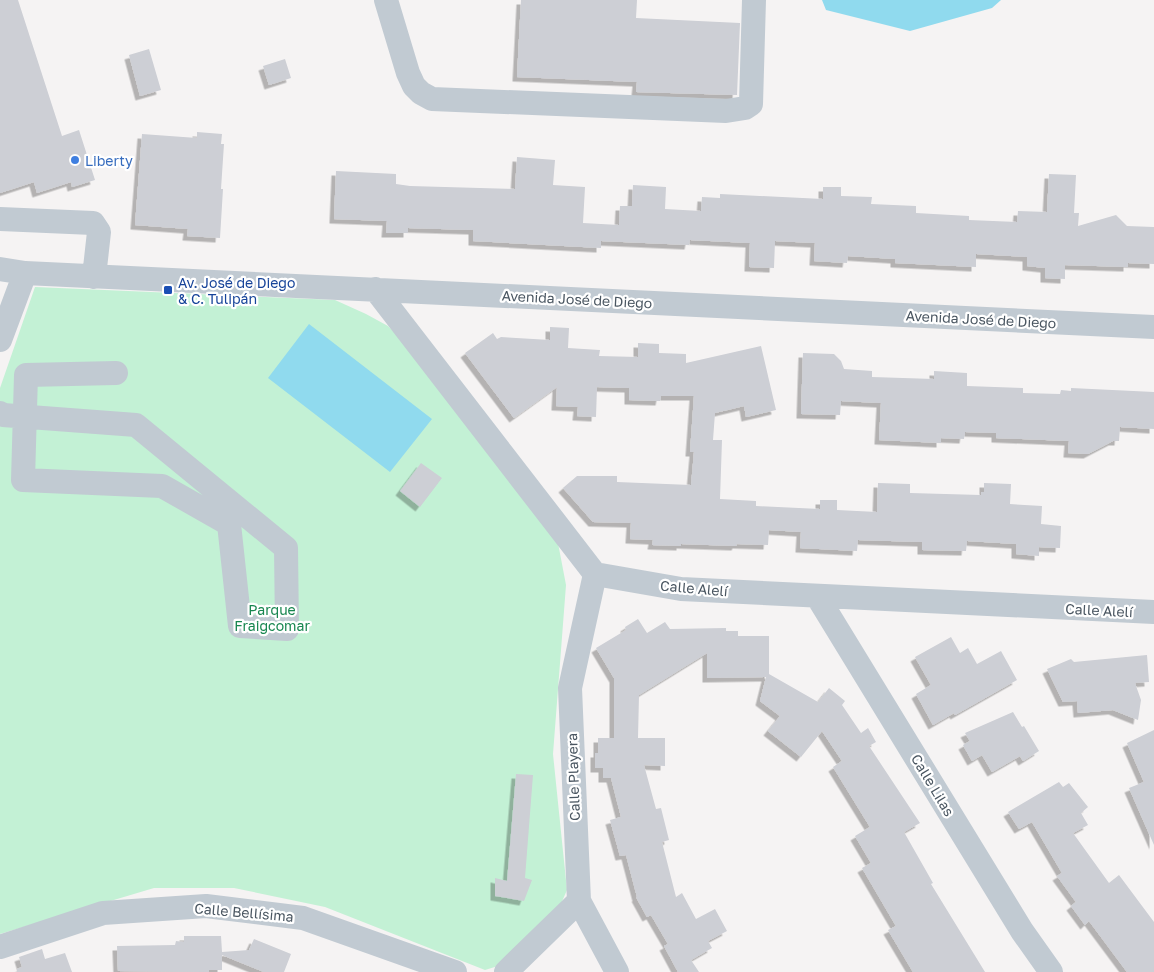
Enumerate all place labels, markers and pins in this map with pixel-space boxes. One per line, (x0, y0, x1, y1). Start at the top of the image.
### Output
place label: Liberty (85, 152, 133, 169)
marker: Liberty (69, 154, 81, 166)
place label: Av. José de Diego & C. Tulipán (178, 274, 295, 307)
marker: Av. José de Diego & C. Tulipán (162, 284, 174, 296)

